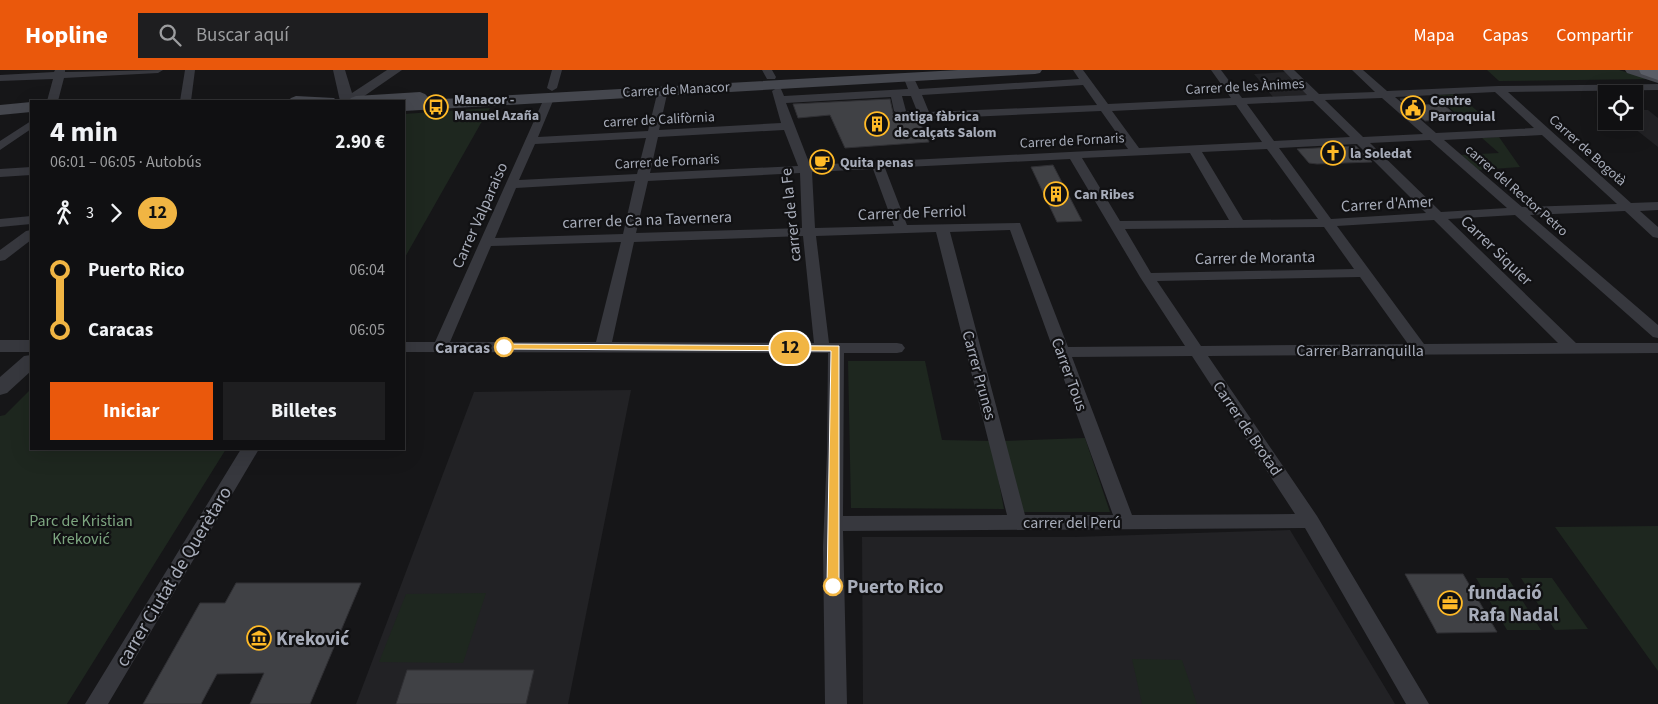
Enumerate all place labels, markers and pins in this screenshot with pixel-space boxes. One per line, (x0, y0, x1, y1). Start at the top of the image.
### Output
place label: Manacor - Manuel Azaña (454, 90, 539, 126)
place label: Centre Parroquial (1430, 91, 1495, 127)
bus stop icon: Manacor - Manuel Azaña (423, 94, 449, 120)
public building icon: Centre Parroquial (1400, 95, 1426, 121)
place label: antiga fàbrica de calçats Salom (894, 107, 997, 143)
building icon: antiga fàbrica de calçats Salom (864, 111, 890, 137)
church icon: la Soledat (1320, 140, 1346, 166)
place label: la Soledat (1350, 144, 1412, 164)
cafe icon: Quita penas (809, 149, 835, 175)
place label: Quita penas (840, 153, 914, 173)
building icon: Can Ribes (1043, 181, 1069, 207)
place label: Can Ribes (1074, 185, 1134, 205)
place label: Caracas (435, 337, 490, 359)
marker: Caracas (494, 337, 514, 357)
place label: Puerto Rico (847, 574, 944, 601)
marker: Puerto Rico (823, 576, 843, 596)
place label: fundació Rafa Nadal (1468, 580, 1559, 629)
office icon: fundació Rafa Nadal (1437, 590, 1463, 616)
museum icon: Kreković (246, 625, 272, 651)
place label: Kreković (276, 626, 349, 653)

